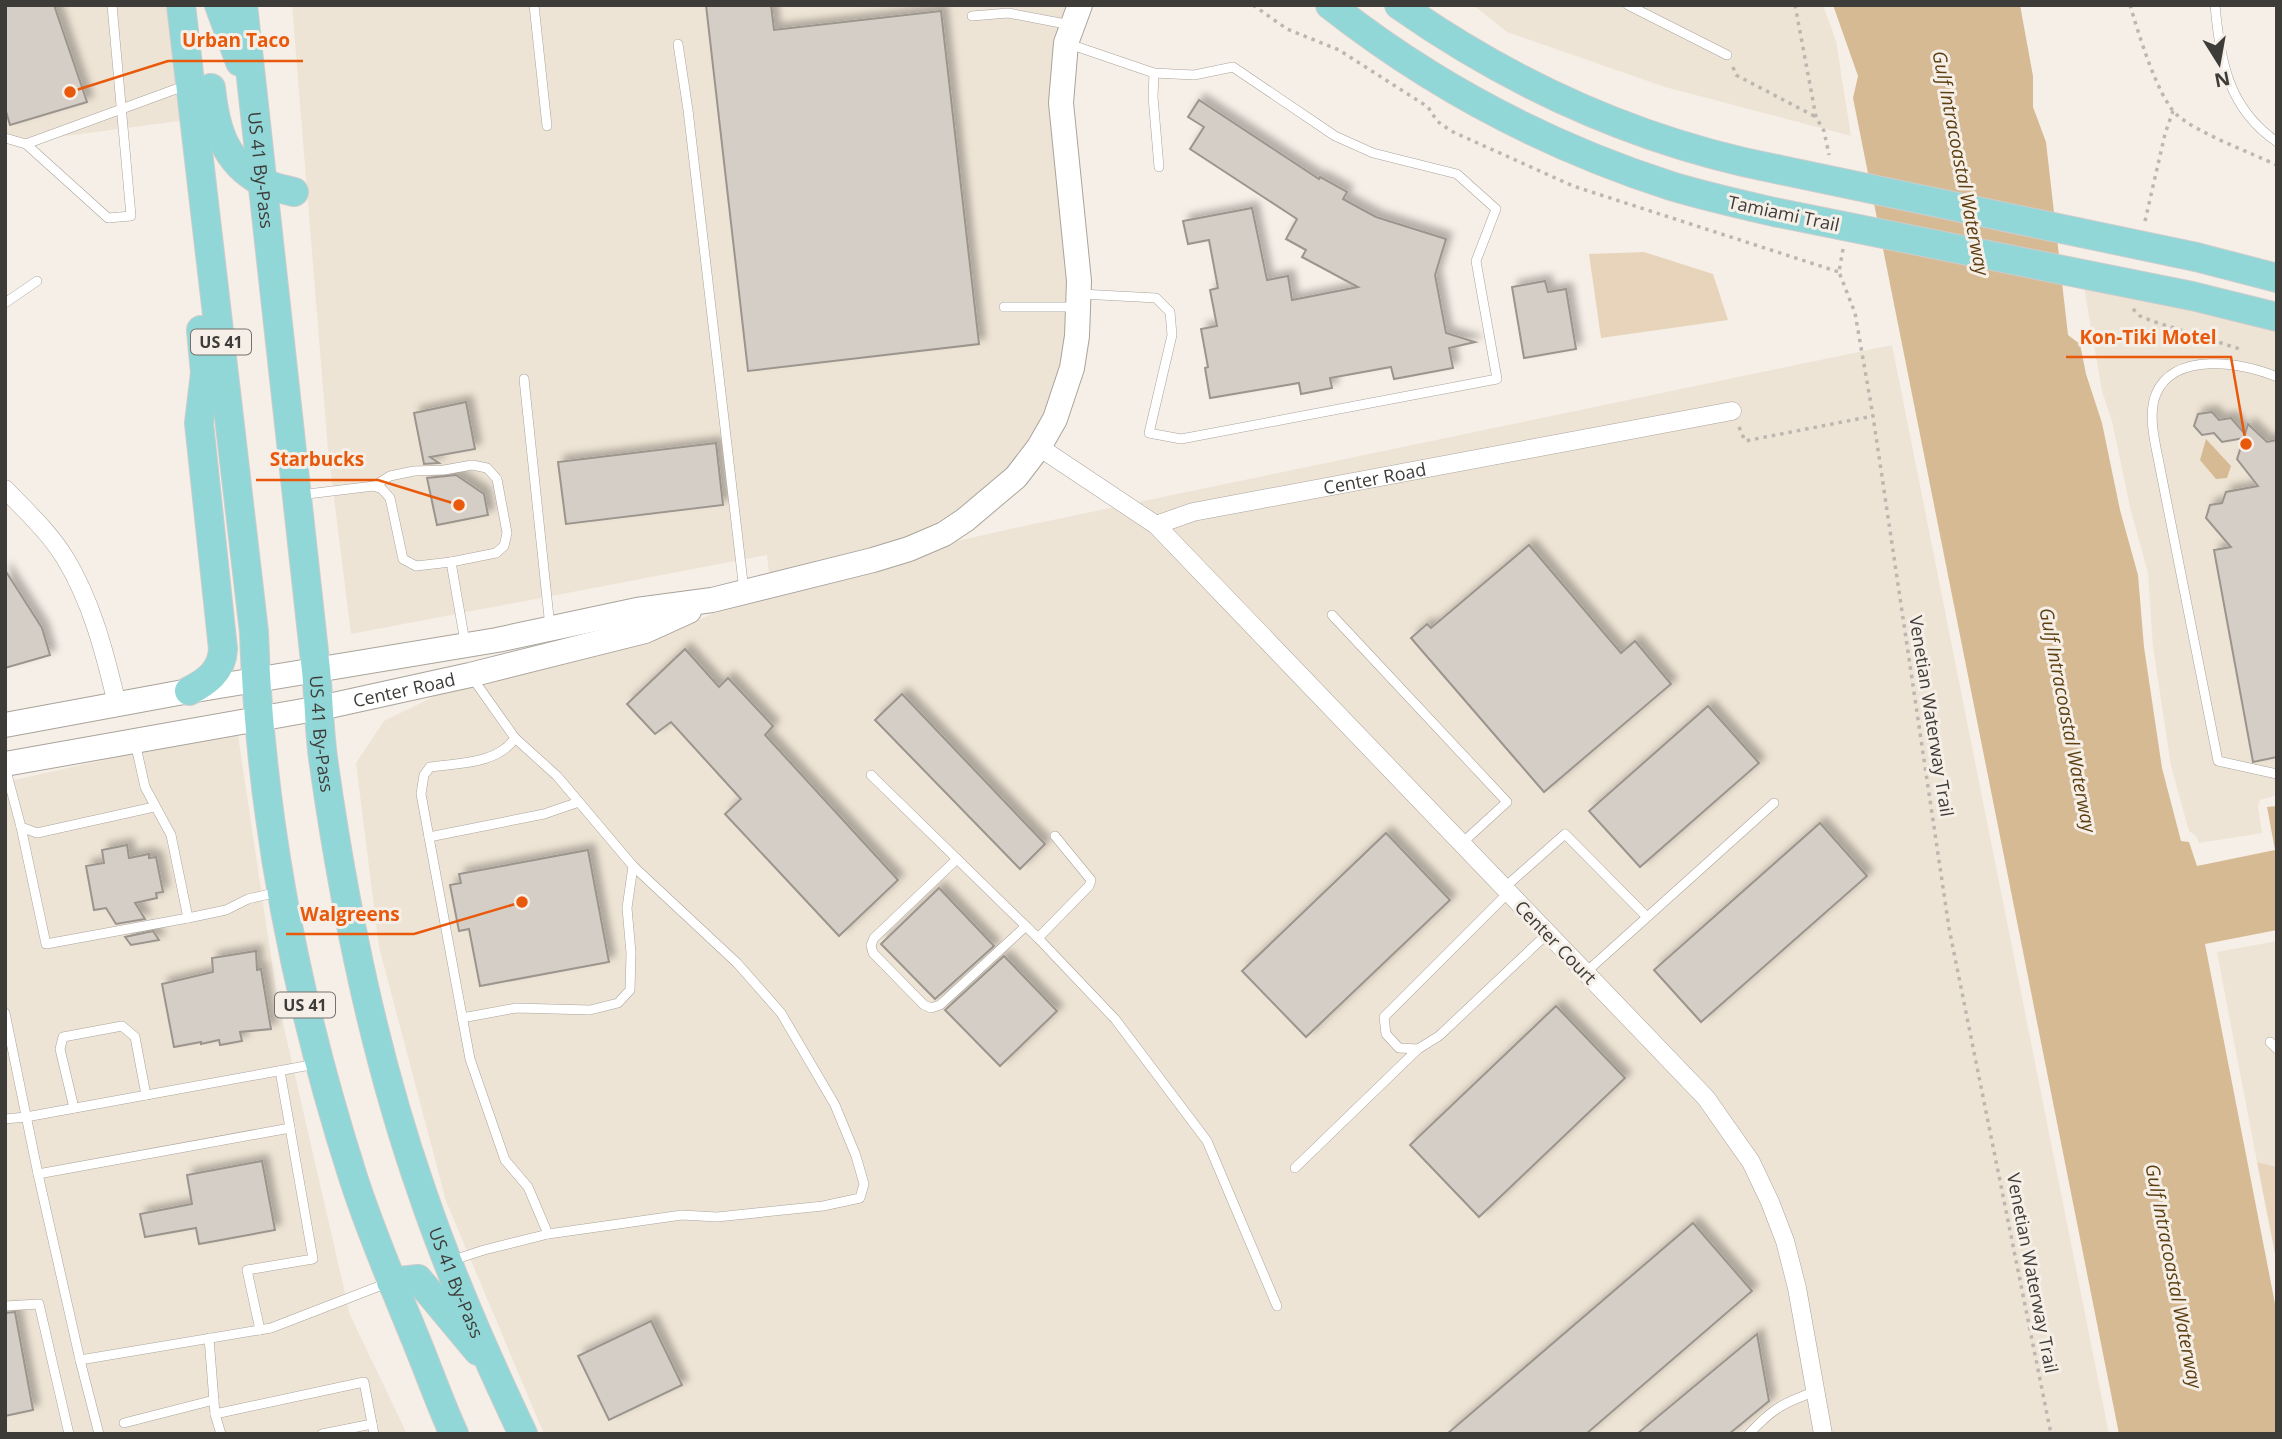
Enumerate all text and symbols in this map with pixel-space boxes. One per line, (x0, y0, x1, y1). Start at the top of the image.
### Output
callout: Urban Taco (168, 21, 303, 61)
text: Urban Taco (182, 27, 290, 53)
north arrow (2184, 28, 2254, 98)
water label: Gulf Intracoastal Waterway (1926, 48, 1996, 279)
text: N (2212, 65, 2232, 94)
street label: US 41 By-Pass (243, 110, 279, 230)
street label: Tamiami Trail (1726, 189, 1842, 237)
callout: Kon-Tiki Motel (2066, 317, 2231, 357)
text: Kon-Tiki Motel (2079, 324, 2217, 350)
road number: US 41 (191, 330, 251, 354)
callout: Starbucks (256, 440, 378, 480)
text: Starbucks (270, 446, 364, 472)
street label: Center Road (1321, 457, 1428, 499)
water label: Gulf Intracoastal Waterway (2033, 605, 2103, 836)
street label: Venetian Waterway Trail (1904, 614, 1960, 818)
street label: Center Road (351, 667, 457, 712)
street label: US 41 By-Pass (305, 674, 340, 794)
callout: Walgreens (286, 894, 414, 934)
street label: Center Court (1510, 895, 1602, 989)
text: Walgreens (300, 901, 400, 927)
road number: US 41 (275, 993, 335, 1018)
water label: Gulf Intracoastal Waterway (2139, 1161, 2209, 1392)
street label: Venetian Waterway Trail (2002, 1171, 2064, 1375)
street label: US 41 By-Pass (423, 1224, 490, 1342)

